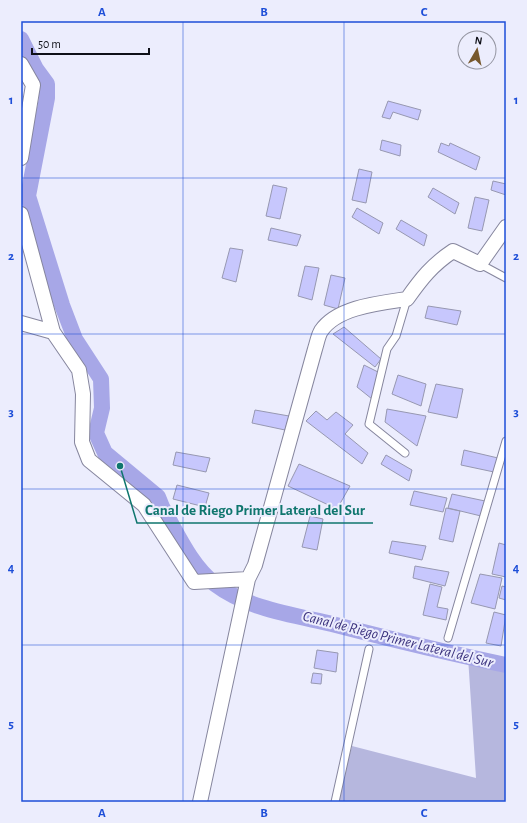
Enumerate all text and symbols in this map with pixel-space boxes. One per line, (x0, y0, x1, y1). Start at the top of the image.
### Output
text: A (98, 6, 106, 19)
text: B (260, 6, 268, 19)
text: C (421, 6, 428, 19)
scale bar (32, 30, 149, 56)
north arrow (457, 30, 497, 70)
text: N (474, 35, 483, 47)
text: 50 m (38, 38, 61, 50)
text: 1 (9, 94, 13, 107)
text: 1 (514, 94, 518, 107)
text: 2 (8, 250, 14, 263)
text: 2 (513, 250, 519, 263)
text: 3 (8, 406, 14, 419)
text: 3 (513, 406, 519, 419)
callout: Canal de Riego Primer Lateral del Sur (137, 496, 373, 523)
text: Canal de Riego Primer Lateral del Sur (145, 503, 366, 518)
text: 4 (8, 562, 15, 575)
text: 4 (513, 562, 520, 575)
water label: Canal de Riego Primer Lateral del Sur (301, 609, 496, 671)
text: 5 (8, 718, 14, 731)
text: 5 (513, 718, 519, 731)
text: A (98, 807, 106, 820)
text: B (260, 807, 268, 820)
text: C (421, 807, 428, 820)

